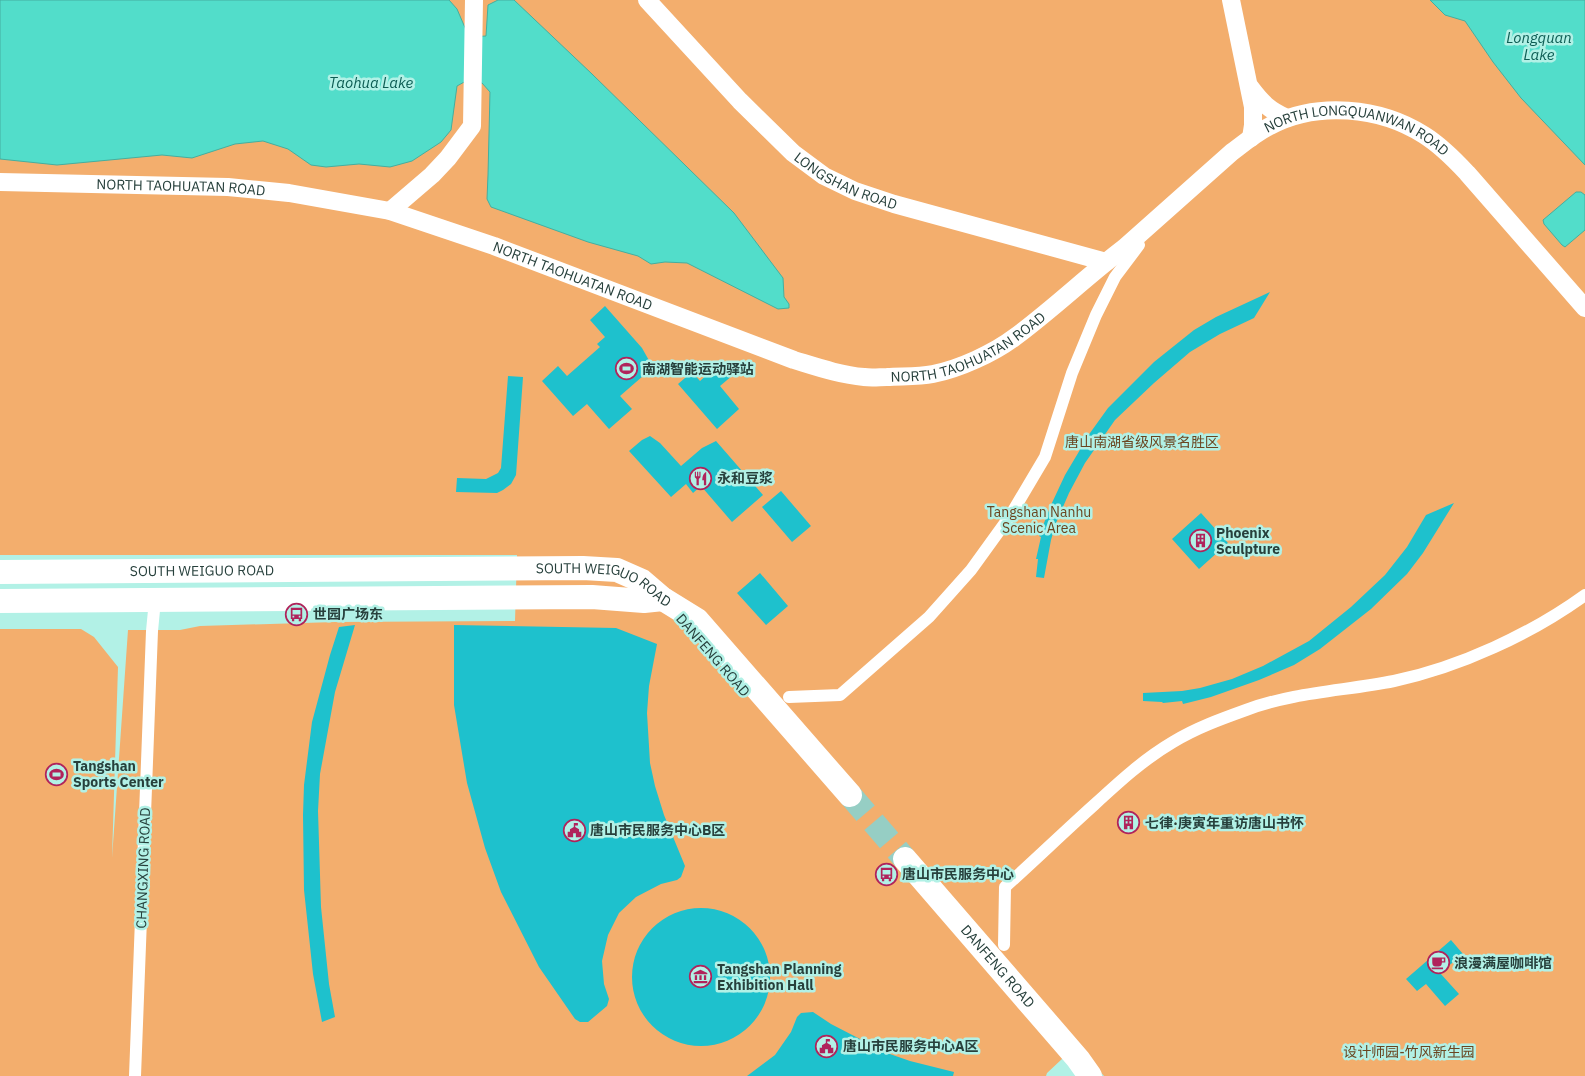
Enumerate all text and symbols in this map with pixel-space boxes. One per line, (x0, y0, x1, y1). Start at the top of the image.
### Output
water label: Longquan Lake (1506, 28, 1572, 64)
water label: Taohua Lake (329, 73, 414, 92)
street label: NORTH LONGQUANWAN ROAD (1261, 101, 1453, 159)
street label: LONGSHAN ROAD (791, 148, 900, 213)
street label: NORTH TAOHUATAN ROAD (96, 175, 266, 200)
street label: NORTH TAOHUATAN ROAD (491, 238, 655, 314)
street label: NORTH TAOHUATAN ROAD (890, 308, 1049, 386)
sports icon: 南湖智能运动驿站 (614, 357, 638, 381)
place label: 南湖智能运动驿站 (642, 360, 754, 378)
park label: 唐山南湖省级风景名胜区 (1065, 433, 1219, 451)
restaurant icon: 永和豆浆 (689, 466, 713, 490)
place label: 永和豆浆 (717, 469, 773, 487)
park label: Tangshan Nanhu Scenic Area (987, 503, 1091, 537)
place label: Phoenix Sculpture (1216, 524, 1280, 558)
building icon: Phoenix Sculpture (1188, 529, 1212, 553)
street label: SOUTH WEIGUO ROAD (536, 559, 675, 611)
street label: SOUTH WEIGUO ROAD (130, 561, 274, 580)
bus stop icon: 世园广场东 (285, 602, 309, 626)
place label: 世园广场东 (313, 605, 383, 623)
street label: DANFENG ROAD (672, 610, 754, 700)
place label: Tangshan Sports Center (73, 757, 164, 791)
sports icon: Tangshan Sports Center (45, 762, 69, 786)
street label: CHANGXING ROAD (132, 807, 154, 929)
building icon: 七律·庚寅年重访唐山书怀 (1117, 811, 1141, 835)
place label: 七律·庚寅年重访唐山书怀 (1145, 814, 1304, 832)
public building icon: 唐山市民服务中心B区 (562, 818, 586, 842)
place label: 唐山市民服务中心B区 (590, 821, 725, 839)
bus stop icon: 唐山市民服务中心 (874, 862, 898, 886)
place label: 唐山市民服务中心 (902, 865, 1014, 883)
street label: DANFENG ROAD (957, 921, 1039, 1012)
cafe icon: 浪漫满屋咖啡馆 (1426, 951, 1450, 975)
place label: 浪漫满屋咖啡馆 (1454, 954, 1552, 972)
place label: Tangshan Planning Exhibition Hall (717, 960, 842, 994)
museum icon: Tangshan Planning Exhibition Hall (689, 965, 713, 989)
public building icon: 唐山市民服务中心A区 (815, 1034, 839, 1058)
place label: 唐山市民服务中心A区 (843, 1037, 979, 1055)
park label: 设计师园-竹风新生园 (1343, 1043, 1475, 1061)

